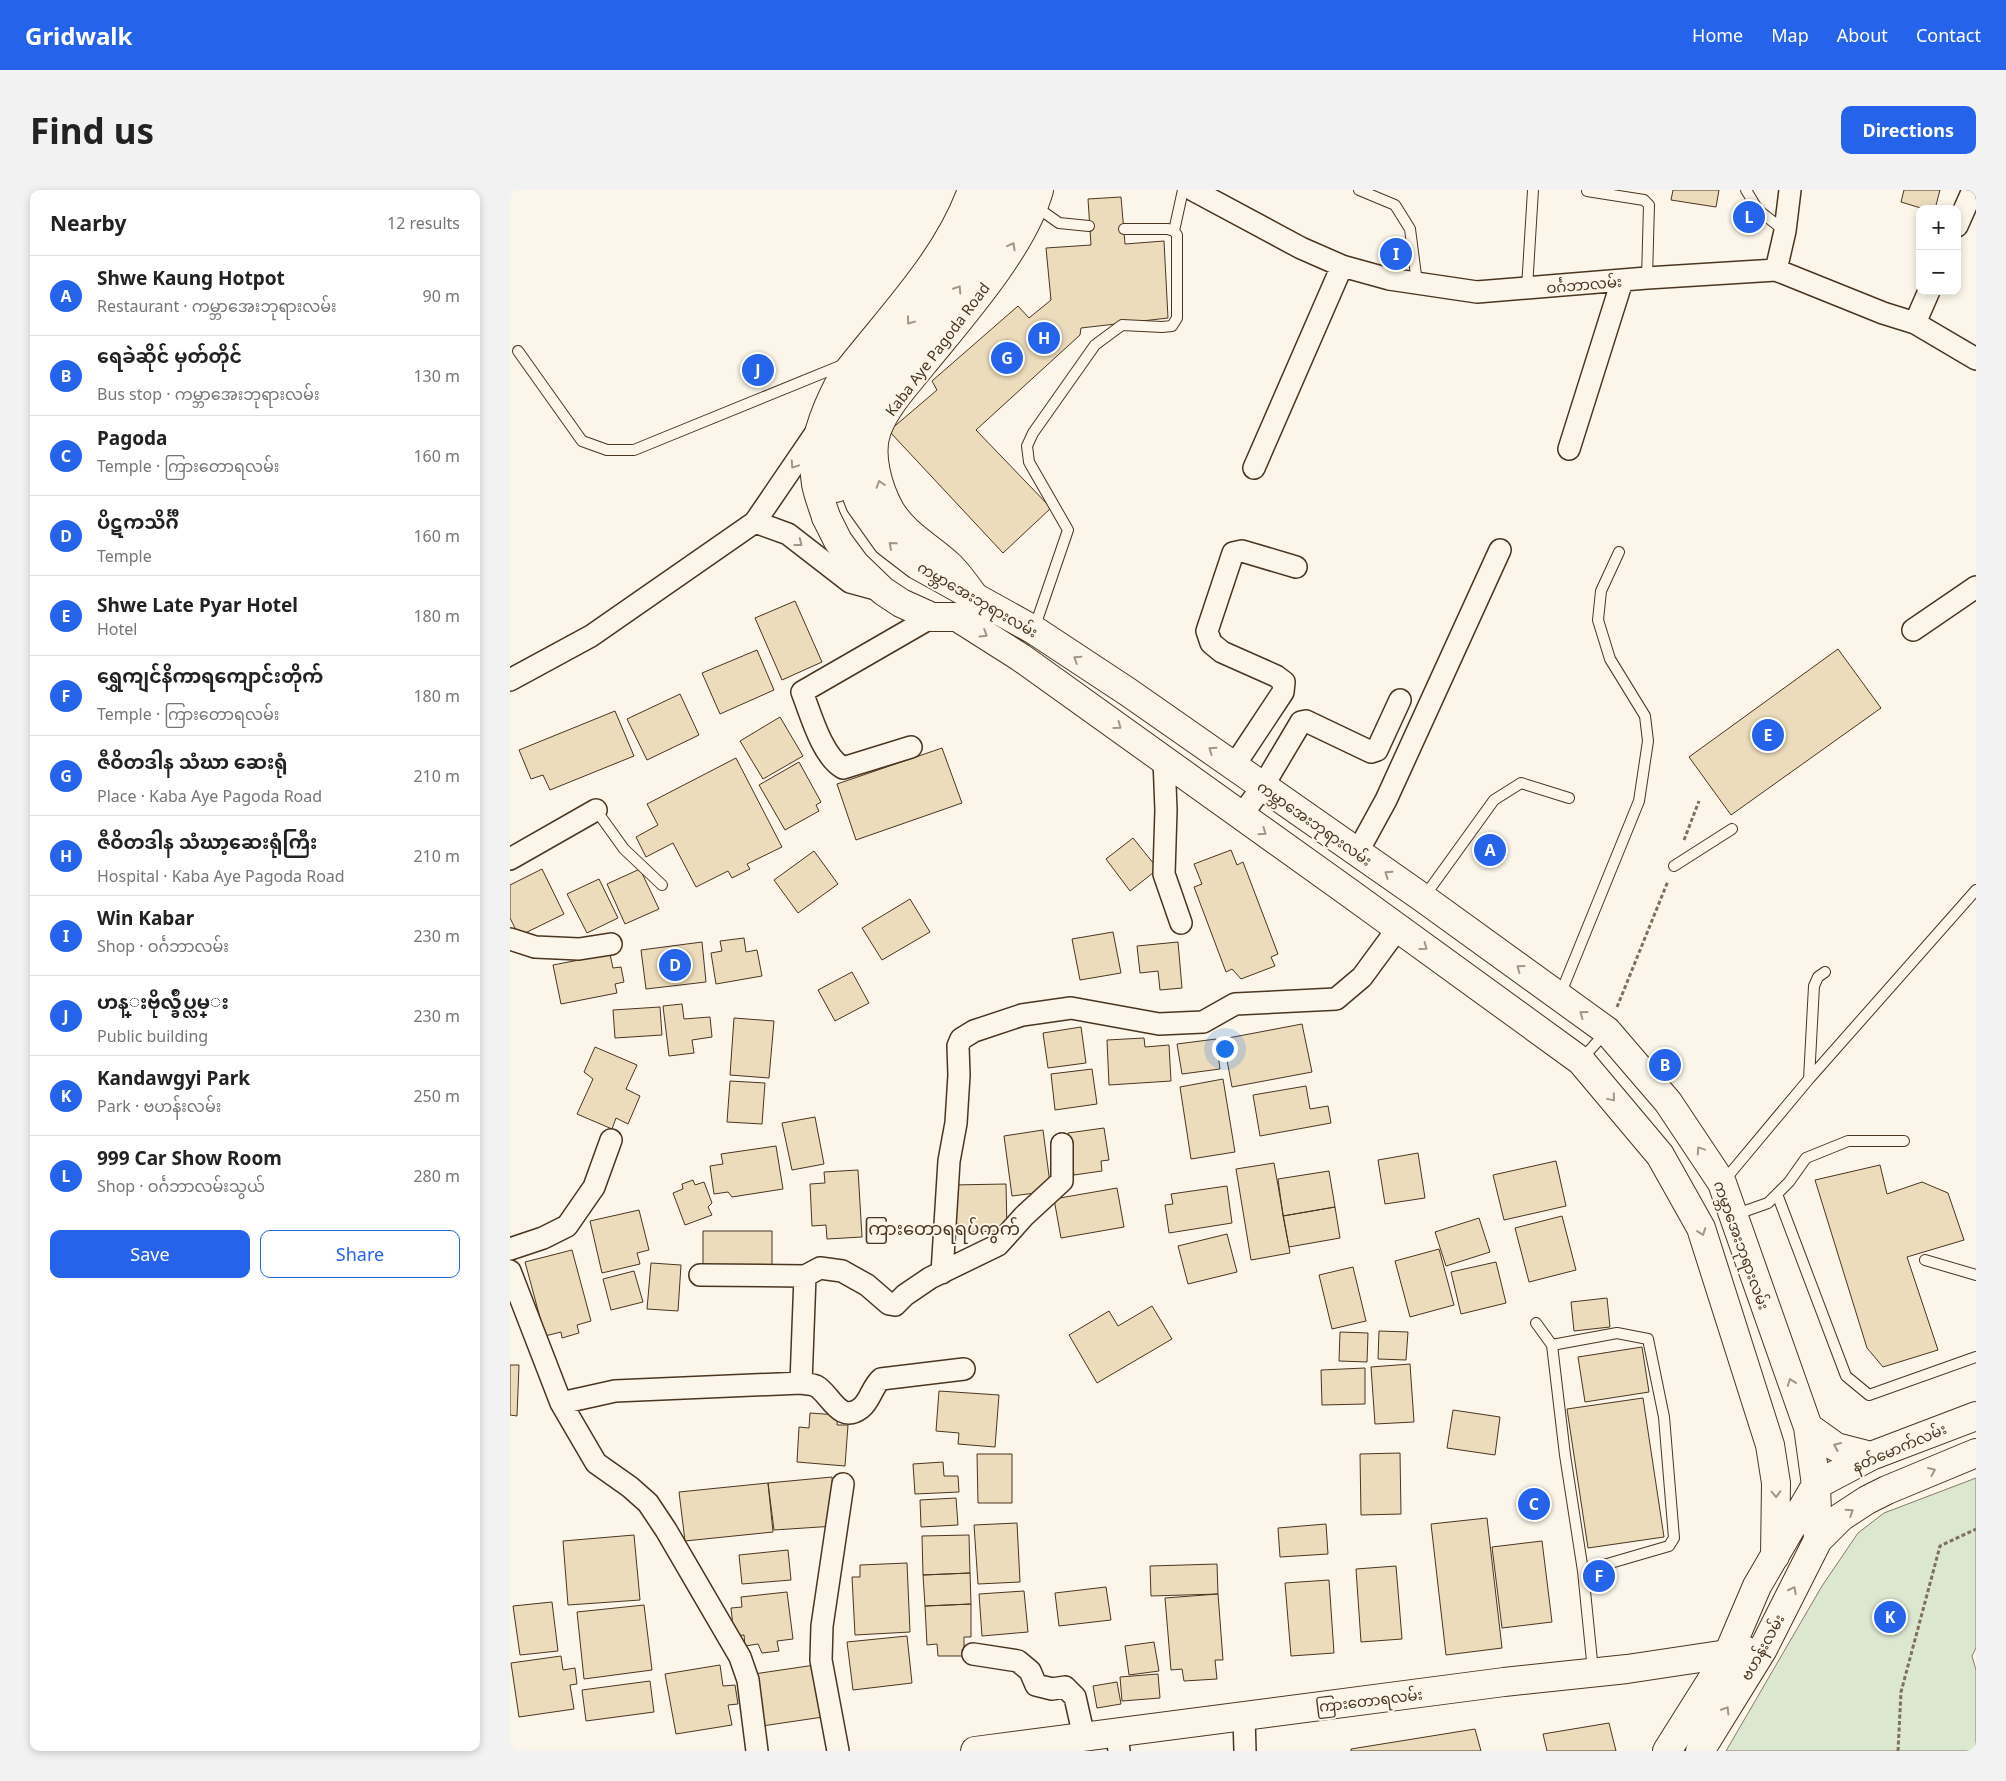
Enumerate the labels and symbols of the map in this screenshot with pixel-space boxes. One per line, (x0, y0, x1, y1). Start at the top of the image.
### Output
pin: L (1733, 198, 1765, 236)
pin: I (1380, 235, 1412, 273)
one-way arrow (1006, 242, 1016, 251)
street label: ဝင်္ဂဘာလမ်း (1545, 271, 1623, 297)
street label: Kaba Aye Pagoda Road (880, 278, 994, 420)
one-way arrow (952, 285, 961, 294)
one-way arrow (908, 315, 916, 324)
pin: H (1028, 319, 1060, 357)
pin: G (991, 339, 1023, 377)
pin: J (742, 351, 774, 389)
one-way arrow (790, 460, 800, 469)
one-way arrow (876, 481, 886, 489)
one-way arrow (793, 537, 802, 545)
one-way arrow (889, 542, 898, 551)
street label: ကမ္ဘာအေးဘုရားလမ်း (913, 556, 1042, 644)
one-way arrow (978, 628, 988, 637)
one-way arrow (1074, 655, 1083, 665)
pin: E (1752, 716, 1784, 754)
one-way arrow (1112, 720, 1121, 730)
one-way arrow (1208, 747, 1218, 756)
street label: ကမ္ဘာအေးဘုရားလမ်း (1252, 776, 1376, 873)
one-way arrow (1258, 826, 1267, 835)
pin: A (1474, 831, 1506, 869)
one-way arrow (1384, 871, 1393, 880)
one-way arrow (1418, 941, 1428, 950)
pin: D (659, 946, 691, 984)
one-way arrow (1516, 965, 1526, 974)
one-way arrow (1579, 1011, 1589, 1020)
your location (1212, 1036, 1238, 1062)
pin: B (1649, 1046, 1681, 1084)
one-way arrow (1606, 1093, 1615, 1102)
one-way arrow (1697, 1146, 1706, 1156)
street label: ကမ္ဘာအေးဘုရားလမ်း (1707, 1178, 1775, 1313)
district label: ကြားတောရရပ်ကွက် (864, 1216, 1020, 1244)
one-way arrow (1696, 1228, 1706, 1236)
one-way arrow (1787, 1378, 1797, 1386)
street label: နတ်မောက်လမ်း (1849, 1418, 1950, 1479)
one-way arrow (1833, 1442, 1842, 1452)
one-way arrow (1927, 1467, 1936, 1478)
pin: C (1518, 1485, 1550, 1523)
one-way arrow (1771, 1490, 1782, 1498)
one-way arrow (1845, 1508, 1854, 1518)
pin: F (1583, 1557, 1615, 1595)
one-way arrow (1787, 1586, 1797, 1595)
pin: K (1874, 1598, 1906, 1636)
street label: ဗဟန်းလမ်း (1736, 1610, 1791, 1685)
street label: ကြားတောရလမ်း (1314, 1684, 1424, 1719)
one-way arrow (1719, 1706, 1729, 1715)

